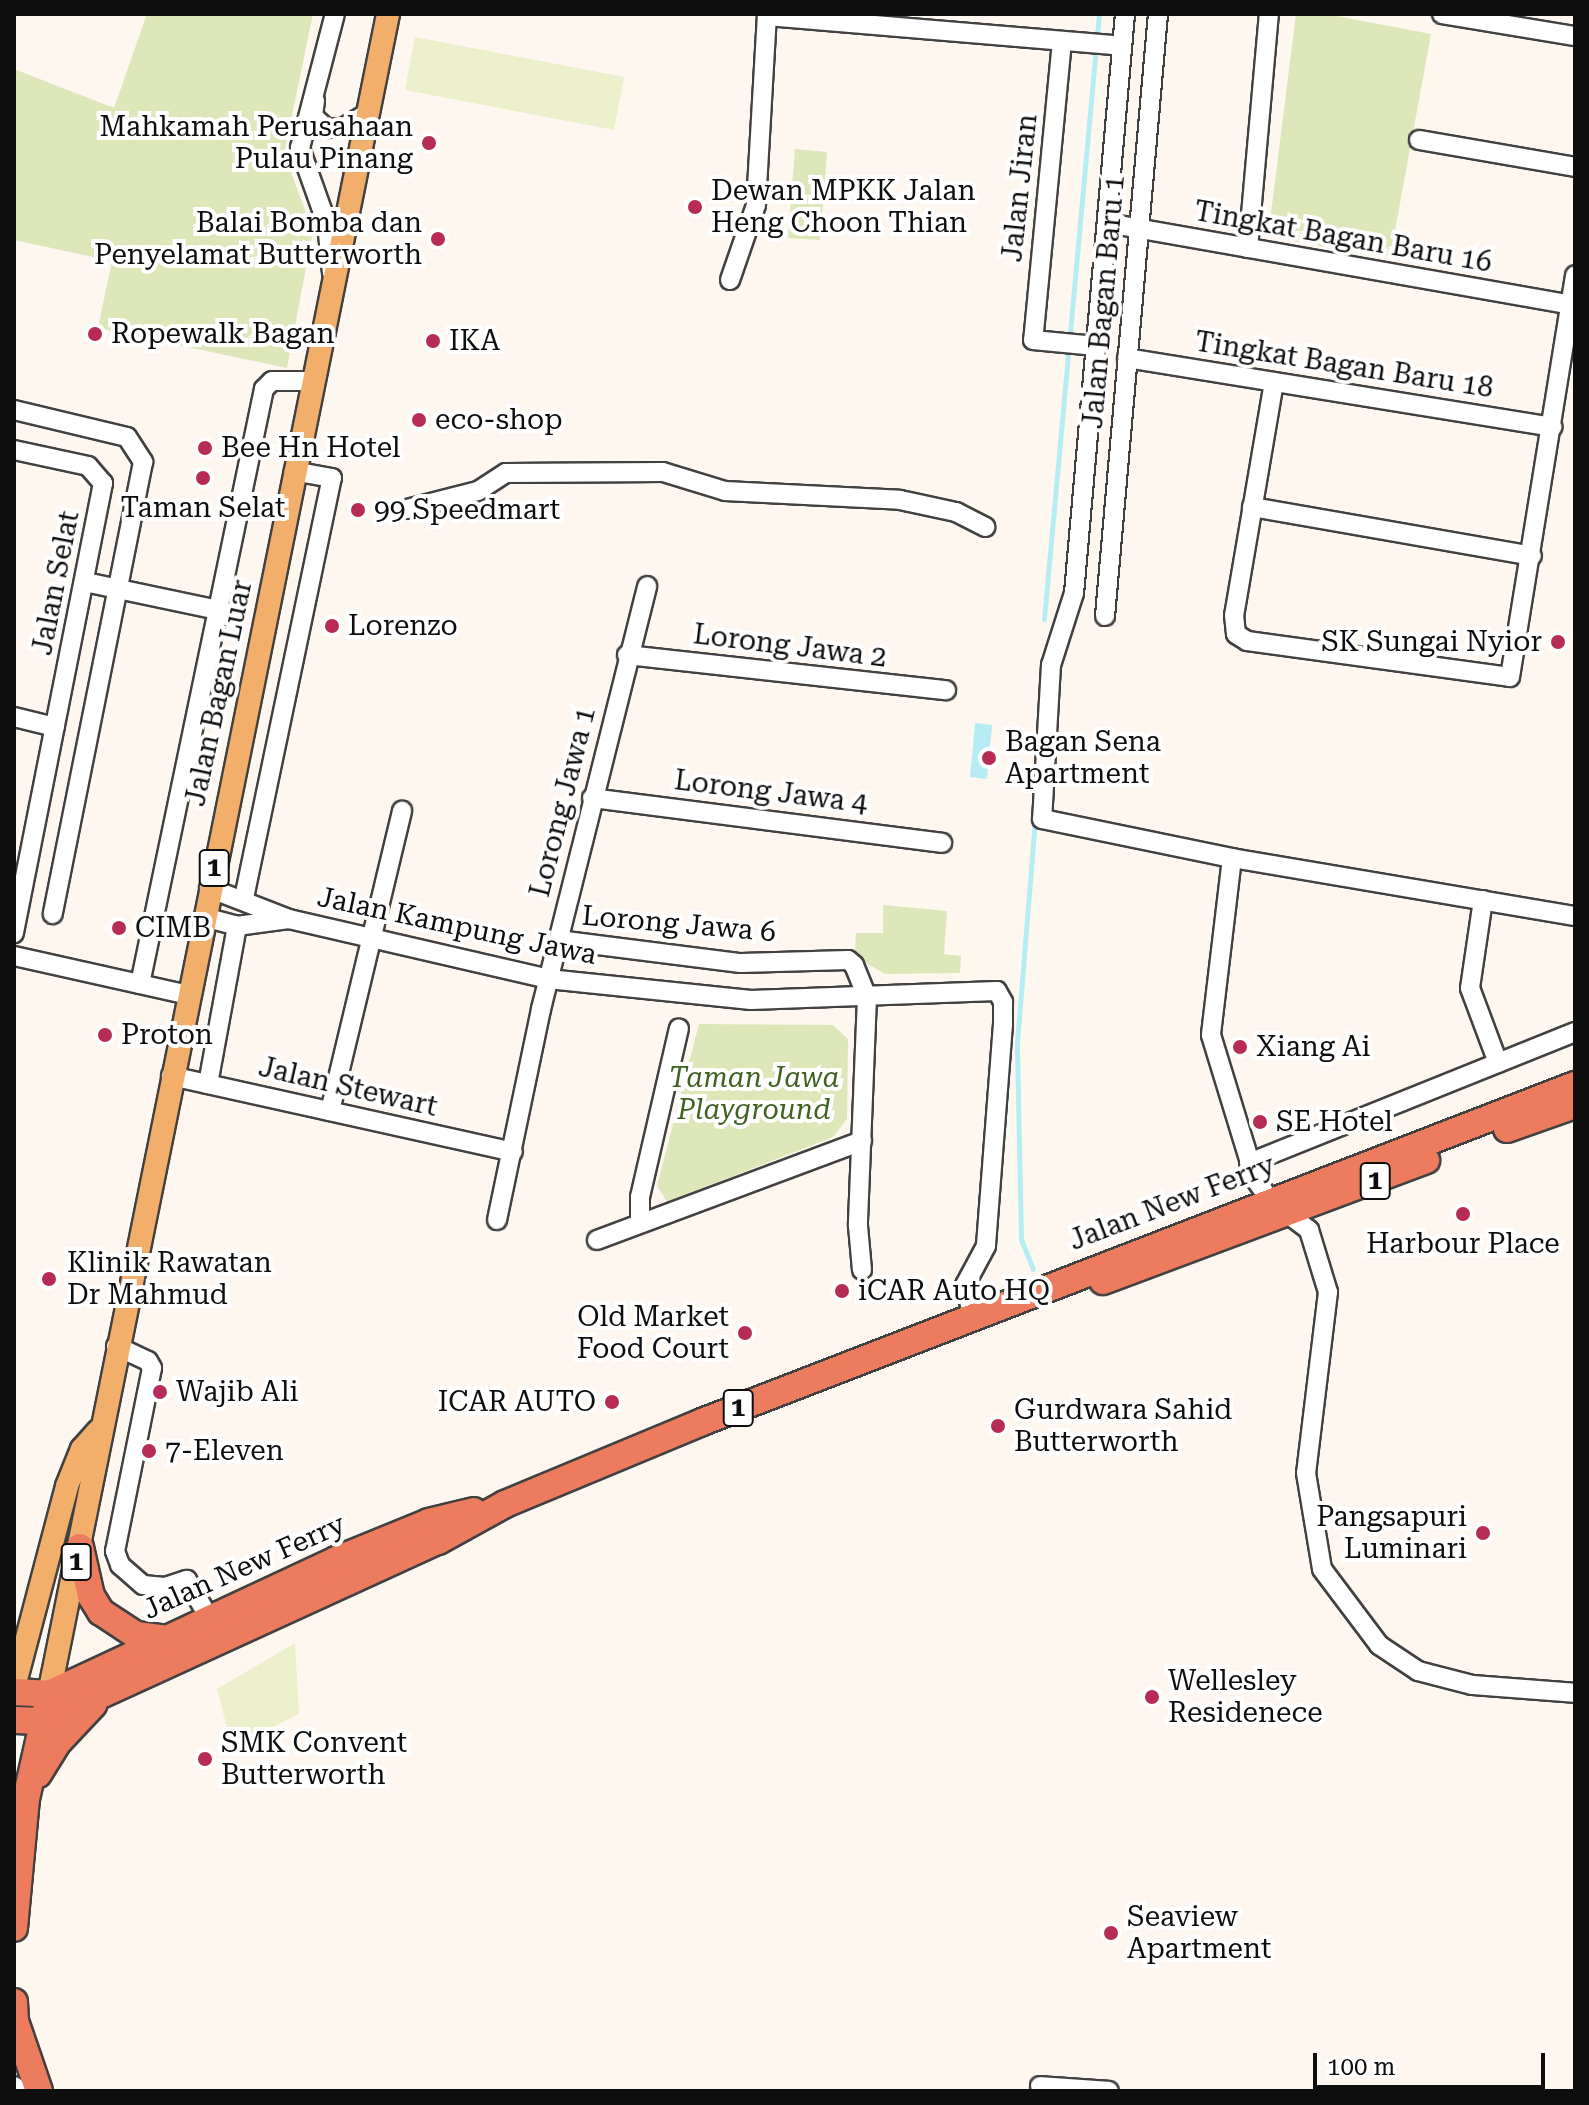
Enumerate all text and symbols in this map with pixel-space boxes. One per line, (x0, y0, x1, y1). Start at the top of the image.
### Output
place label: Mahkamah Perusahaan Pulau Pinang (100, 110, 413, 176)
street label: Jalan Jiran (996, 112, 1044, 264)
marker: Mahkamah Perusahaan Pulau Pinang (420, 134, 438, 152)
place label: Dewan MPKK Jalan Heng Choon Thian (711, 174, 975, 240)
street label: Jalan Bagan Baru 1 (1076, 174, 1132, 430)
street label: Tingkat Bagan Baru 16 (1192, 194, 1494, 280)
marker: Dewan MPKK Jalan Heng Choon Thian (686, 198, 704, 216)
place label: Balai Bomba dan Penyelamat Butterworth (94, 206, 422, 272)
marker: Balai Bomba dan Penyelamat Butterworth (429, 230, 447, 248)
place label: Ropewalk Bagan (111, 317, 335, 351)
place label: IKA (449, 324, 500, 358)
marker: Ropewalk Bagan (86, 325, 104, 343)
street label: Tingkat Bagan Baru 18 (1192, 325, 1496, 405)
marker: IKA (424, 332, 442, 350)
place label: eco-shop (435, 403, 563, 437)
marker: eco-shop (410, 411, 428, 429)
place label: Bee Hn Hotel (221, 431, 400, 465)
marker: Bee Hn Hotel (196, 439, 214, 457)
marker: Taman Selat (194, 469, 212, 487)
place label: Taman Selat (121, 491, 285, 525)
place label: 99 Speedmart (374, 493, 560, 527)
marker: 99 Speedmart (349, 501, 367, 519)
street label: Jalan Selat (26, 508, 86, 658)
street label: Jalan Bagan Luar (179, 577, 259, 809)
place label: Lorenzo (348, 609, 458, 643)
marker: Lorenzo (323, 617, 341, 635)
street label: Lorong Jawa 2 (691, 617, 889, 675)
place label: SK Sungai Nyior (1321, 625, 1542, 659)
marker: SK Sungai Nyior (1549, 633, 1567, 651)
street label: Lorong Jawa 1 (523, 704, 603, 900)
place label: Bagan Sena Apartment (1005, 725, 1161, 791)
marker: Bagan Sena Apartment (980, 749, 998, 767)
street label: Lorong Jawa 4 (672, 763, 870, 821)
road number: 1 (198, 846, 230, 890)
street label: Jalan Kampung Jawa (314, 880, 600, 972)
street label: Lorong Jawa 6 (581, 899, 777, 949)
place label: CIMB (135, 911, 211, 945)
marker: CIMB (110, 919, 128, 937)
place label: Proton (121, 1018, 213, 1052)
marker: Proton (96, 1026, 114, 1044)
place label: Xiang Ai (1256, 1030, 1370, 1064)
marker: Xiang Ai (1231, 1038, 1249, 1056)
street label: Jalan Stewart (255, 1050, 441, 1124)
park label: Taman Jawa Playground (669, 1061, 839, 1127)
place label: SE Hotel (1276, 1105, 1393, 1139)
marker: SE Hotel (1251, 1113, 1269, 1131)
street label: Jalan New Ferry (1064, 1148, 1280, 1258)
road number: 1 (1359, 1159, 1391, 1203)
marker: Harbour Place (1454, 1205, 1472, 1223)
place label: Harbour Place (1366, 1227, 1560, 1261)
place label: Klinik Rawatan Dr Mahmud (67, 1246, 272, 1312)
marker: Klinik Rawatan Dr Mahmud (38, 1268, 60, 1290)
place label: iCAR Auto HQ (858, 1274, 1050, 1308)
marker: iCAR Auto HQ (833, 1282, 851, 1300)
place label: Old Market Food Court (577, 1300, 729, 1366)
marker: Old Market Food Court (736, 1324, 754, 1342)
place label: Wajib Ali (176, 1375, 298, 1409)
marker: Wajib Ali (151, 1383, 169, 1401)
place label: ICAR AUTO (438, 1385, 596, 1419)
road number: 1 (722, 1386, 754, 1430)
marker: ICAR AUTO (603, 1393, 621, 1411)
place label: Gurdwara Sahid Butterworth (1014, 1393, 1232, 1459)
marker: Gurdwara Sahid Butterworth (989, 1417, 1007, 1435)
place label: 7-Eleven (165, 1434, 284, 1468)
marker: 7-Eleven (140, 1442, 158, 1460)
place label: Pangsapuri Luminari (1316, 1500, 1467, 1566)
street label: Jalan New Ferry (138, 1507, 350, 1627)
marker: Pangsapuri Luminari (1474, 1524, 1492, 1542)
road number: 1 (60, 1540, 92, 1584)
place label: Wellesley Residenece (1168, 1664, 1323, 1730)
marker: Wellesley Residenece (1143, 1688, 1161, 1706)
place label: SMK Convent Butterworth (221, 1726, 407, 1792)
marker: SMK Convent Butterworth (196, 1750, 214, 1768)
place label: Seaview Apartment (1127, 1900, 1271, 1966)
marker: Seaview Apartment (1102, 1924, 1120, 1942)
scale bar (1317, 2037, 1549, 2087)
text: 100 m (1327, 2053, 1395, 2081)

